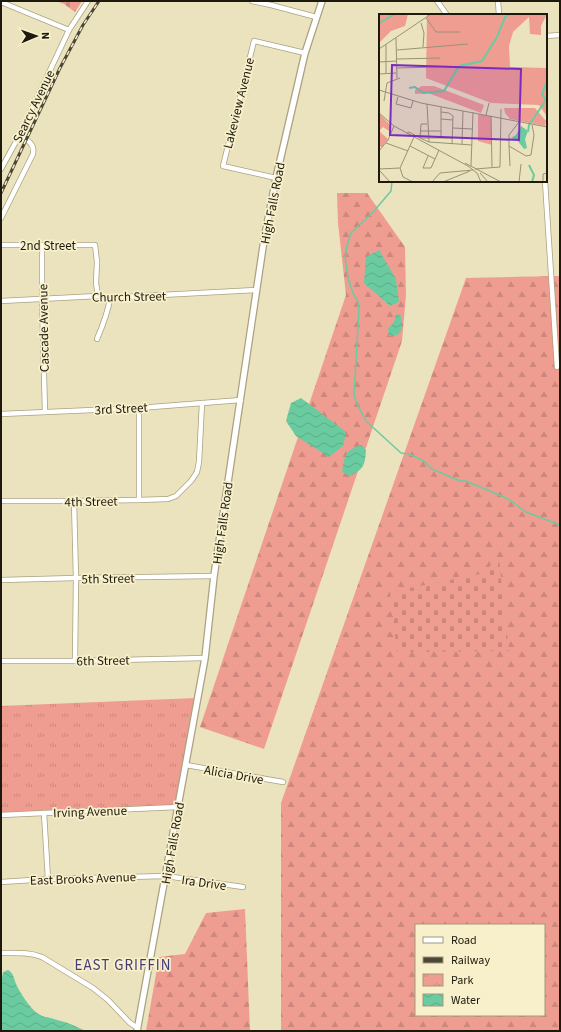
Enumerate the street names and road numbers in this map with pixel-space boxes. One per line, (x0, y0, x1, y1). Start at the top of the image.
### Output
street label: Lakeview Avenue (219, 56, 259, 151)
street label: Searcy Avenue (9, 67, 59, 146)
street label: High Falls Road (256, 161, 290, 246)
street label: 2nd Street (20, 237, 77, 255)
street label: Cascade Avenue (34, 284, 54, 372)
street label: Church Street (92, 287, 167, 307)
street label: 3rd Street (94, 399, 149, 419)
street label: High Falls Road (208, 481, 238, 565)
street label: 4th Street (64, 493, 118, 511)
street label: 5th Street (81, 570, 135, 588)
street label: 6th Street (76, 652, 130, 670)
street label: Alicia Drive (203, 761, 265, 789)
street label: High Falls Road (157, 801, 189, 886)
street label: Irving Avenue (53, 802, 127, 822)
street label: East Brooks Avenue (30, 868, 136, 890)
street label: Ira Drive (180, 871, 227, 895)

